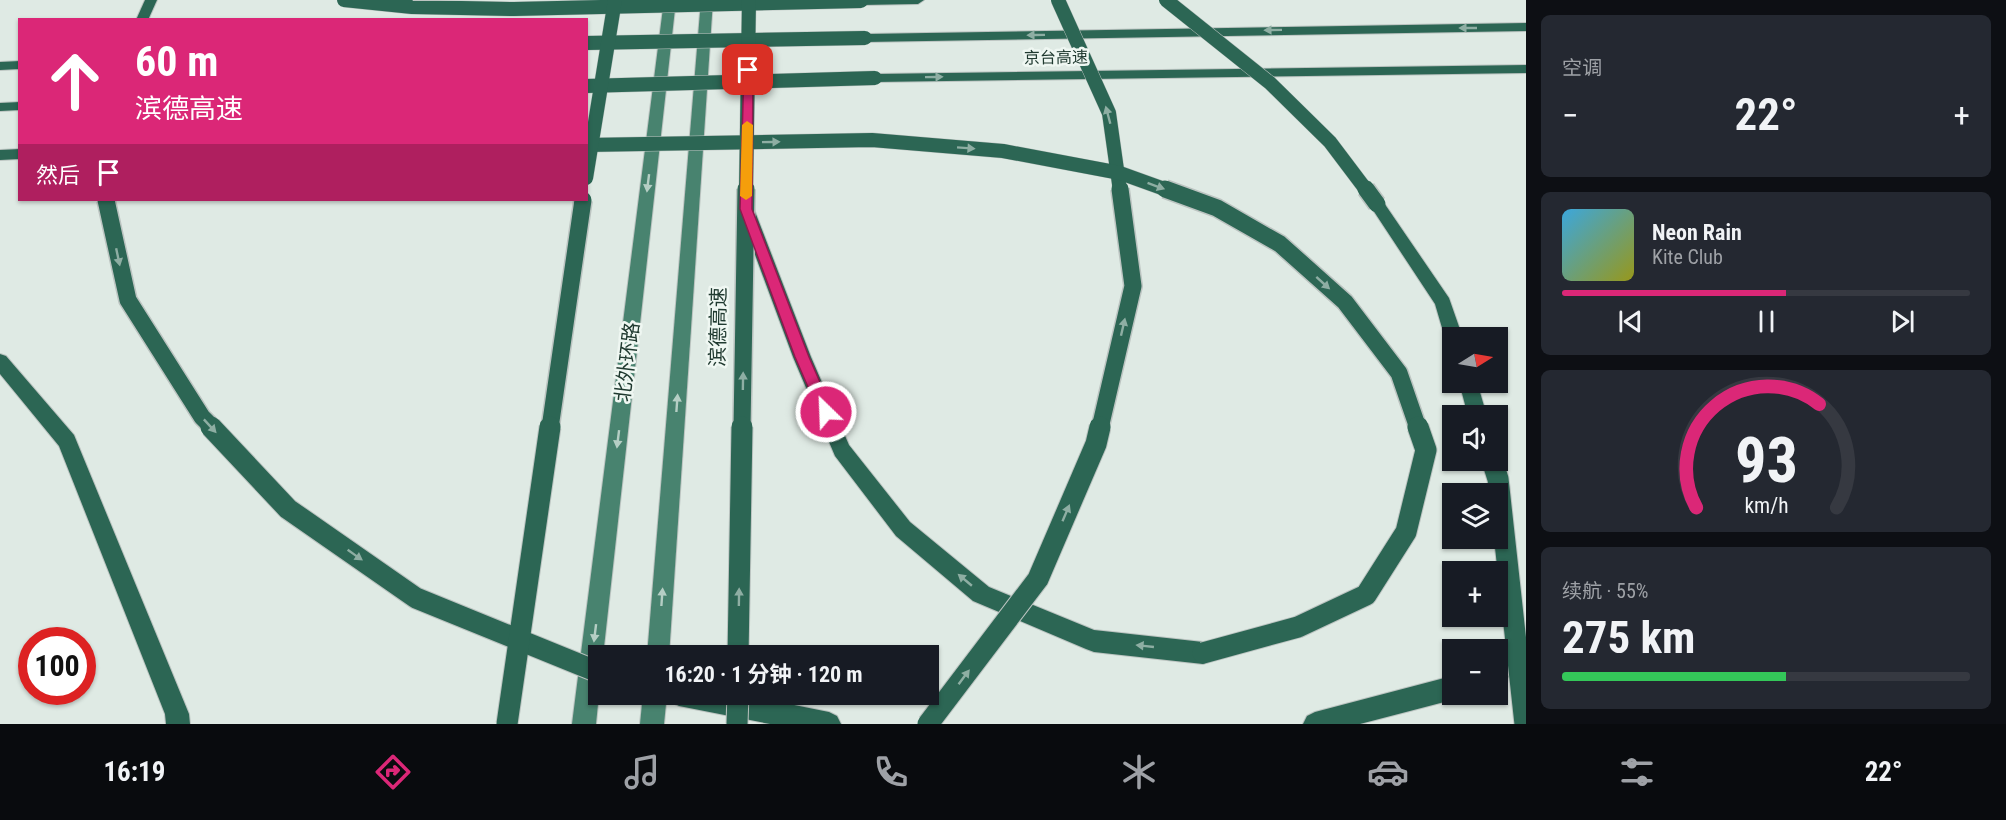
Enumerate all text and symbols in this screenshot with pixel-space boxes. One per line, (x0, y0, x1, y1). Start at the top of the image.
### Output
one-way arrow (1458, 23, 1477, 33)
one-way arrow (1263, 25, 1282, 35)
one-way arrow (1026, 30, 1045, 39)
text: 60 m (135, 37, 218, 86)
icon: ahead (36, 42, 114, 120)
pin (722, 44, 773, 95)
street label: 京台高速 (1024, 47, 1088, 68)
icon: arrive (731, 53, 764, 86)
text: 空调 (1562, 56, 1602, 80)
one-way arrow (924, 72, 943, 82)
text: 22° (1735, 88, 1798, 141)
text: 滨德高速 (135, 93, 243, 125)
text: − (1562, 96, 1579, 135)
text: + (1954, 96, 1970, 135)
one-way arrow (1103, 106, 1112, 124)
one-way arrow (761, 137, 780, 147)
one-way arrow (956, 143, 975, 153)
icon: arrive (92, 156, 125, 189)
text: 然后 (36, 163, 80, 188)
one-way arrow (644, 174, 653, 193)
one-way arrow (1147, 181, 1165, 191)
text: Neon Rain (1652, 220, 1742, 245)
text: Kite Club (1652, 245, 1723, 269)
one-way arrow (114, 247, 124, 266)
one-way arrow (1315, 276, 1330, 289)
street label: 滨德高速 (705, 287, 731, 367)
icon: previous (1614, 305, 1647, 338)
icon: pause (1750, 305, 1783, 338)
icon: next (1886, 305, 1919, 338)
one-way arrow (1119, 318, 1129, 337)
street label: 北外环路 (610, 321, 644, 403)
north arrow (1442, 327, 1508, 393)
map controls (1442, 327, 1508, 705)
one-way arrow (738, 372, 748, 391)
position arrow (794, 380, 858, 444)
one-way arrow (672, 393, 681, 412)
button: sound (1442, 405, 1508, 471)
one-way arrow (203, 418, 216, 433)
text: 93 (1734, 424, 1798, 497)
one-way arrow (613, 430, 623, 449)
button: layers (1442, 483, 1508, 549)
text: km/h (1744, 493, 1788, 518)
one-way arrow (1061, 504, 1071, 522)
one-way arrow (346, 549, 362, 561)
button: + (1442, 561, 1508, 627)
one-way arrow (957, 574, 972, 587)
text: 续航 · 55% (1562, 579, 1648, 603)
one-way arrow (657, 588, 667, 607)
one-way arrow (735, 588, 744, 607)
text: 275 km (1562, 611, 1695, 664)
one-way arrow (590, 624, 600, 643)
speed limit sign: 100 (18, 627, 96, 705)
button: − (1442, 639, 1508, 705)
one-way arrow (1135, 641, 1154, 651)
text: 16:20 · 1 分钟 · 120 m (664, 662, 863, 687)
one-way arrow (958, 670, 970, 686)
icon: directions (372, 751, 414, 793)
icon: music (621, 751, 663, 793)
icon: phone (870, 751, 912, 793)
icon: climate (1118, 751, 1160, 793)
icon: car (1367, 751, 1409, 793)
icon: filters (1616, 751, 1658, 793)
text: 16:19 (103, 756, 165, 788)
text: 22° (1865, 756, 1903, 788)

